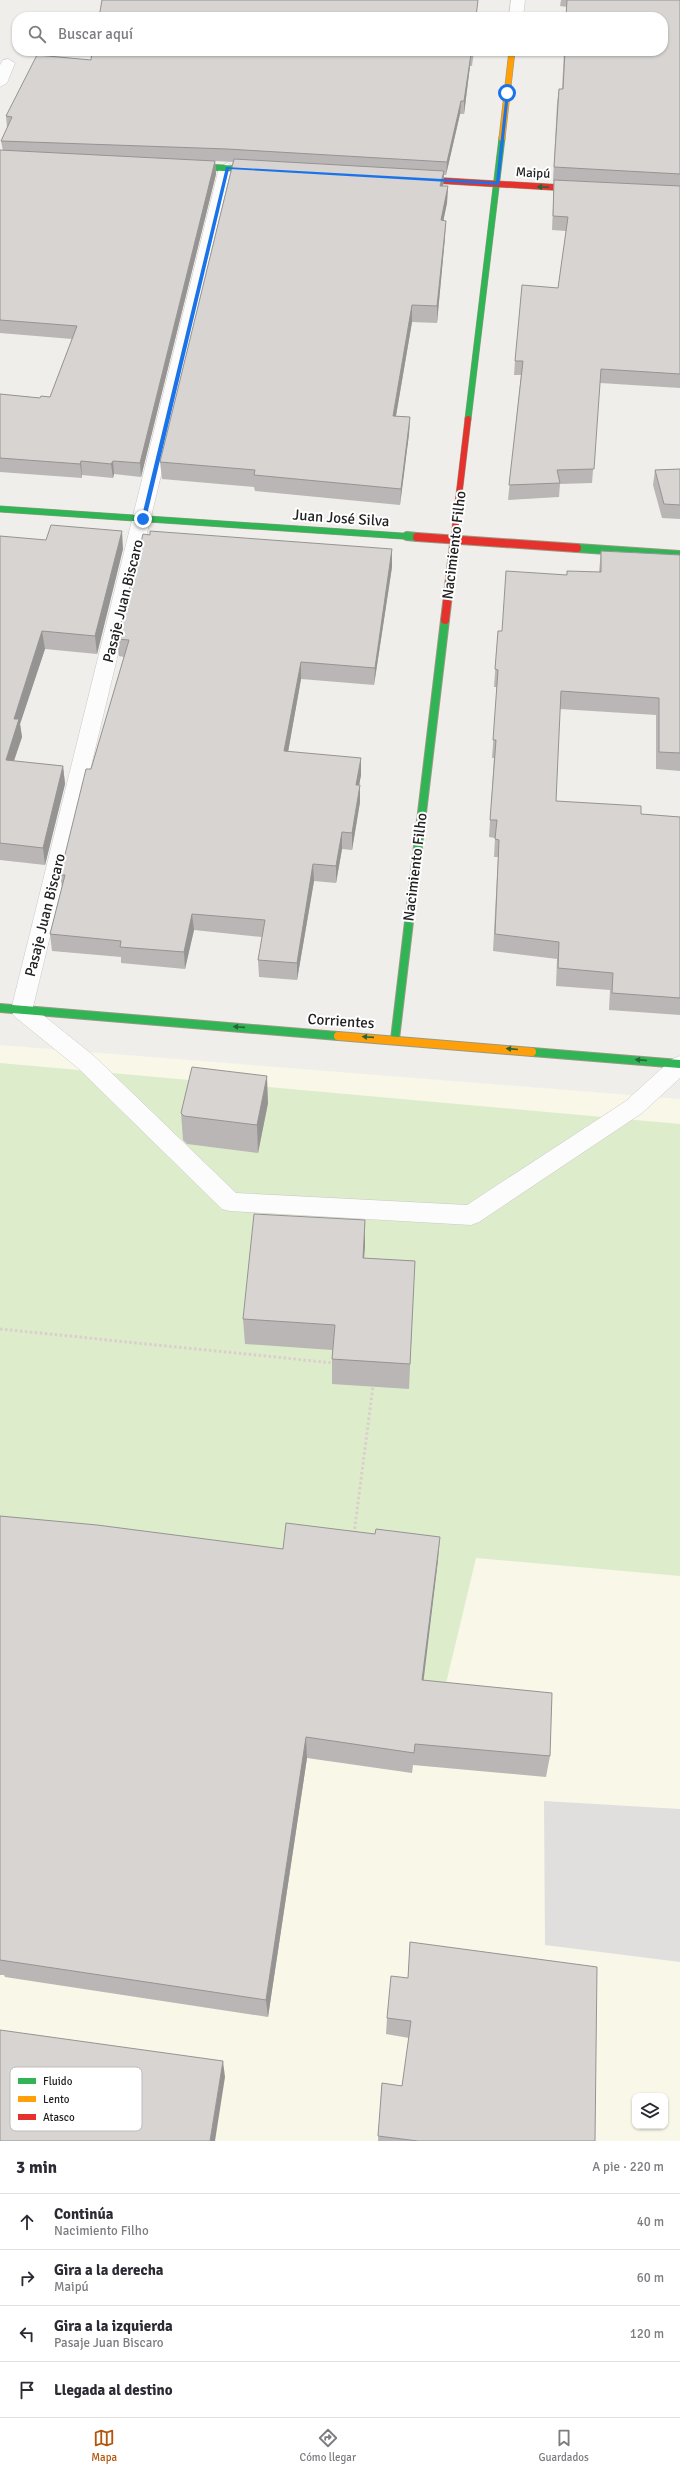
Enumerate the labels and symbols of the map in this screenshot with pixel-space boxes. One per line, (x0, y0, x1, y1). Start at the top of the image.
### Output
route start (498, 84, 516, 102)
street label: Maipú (515, 164, 551, 182)
one-way arrow (537, 183, 549, 190)
street label: Nacimiento Filho (438, 490, 470, 600)
street label: Juan José Silva (292, 506, 390, 530)
route end (134, 510, 152, 528)
street label: Pasaje Juan Biscaro (99, 537, 147, 665)
street label: Nacimiento Filho (399, 812, 431, 922)
street label: Pasaje Juan Biscaro (21, 851, 69, 979)
street label: Corrientes (307, 1010, 375, 1032)
one-way arrow (233, 1023, 245, 1030)
one-way arrow (362, 1034, 374, 1040)
one-way arrow (506, 1046, 518, 1053)
one-way arrow (635, 1057, 647, 1064)
legend (10, 2067, 142, 2131)
text: Fluido (43, 2075, 73, 2088)
text: Lento (43, 2093, 70, 2106)
text: Atasco (43, 2111, 75, 2124)

